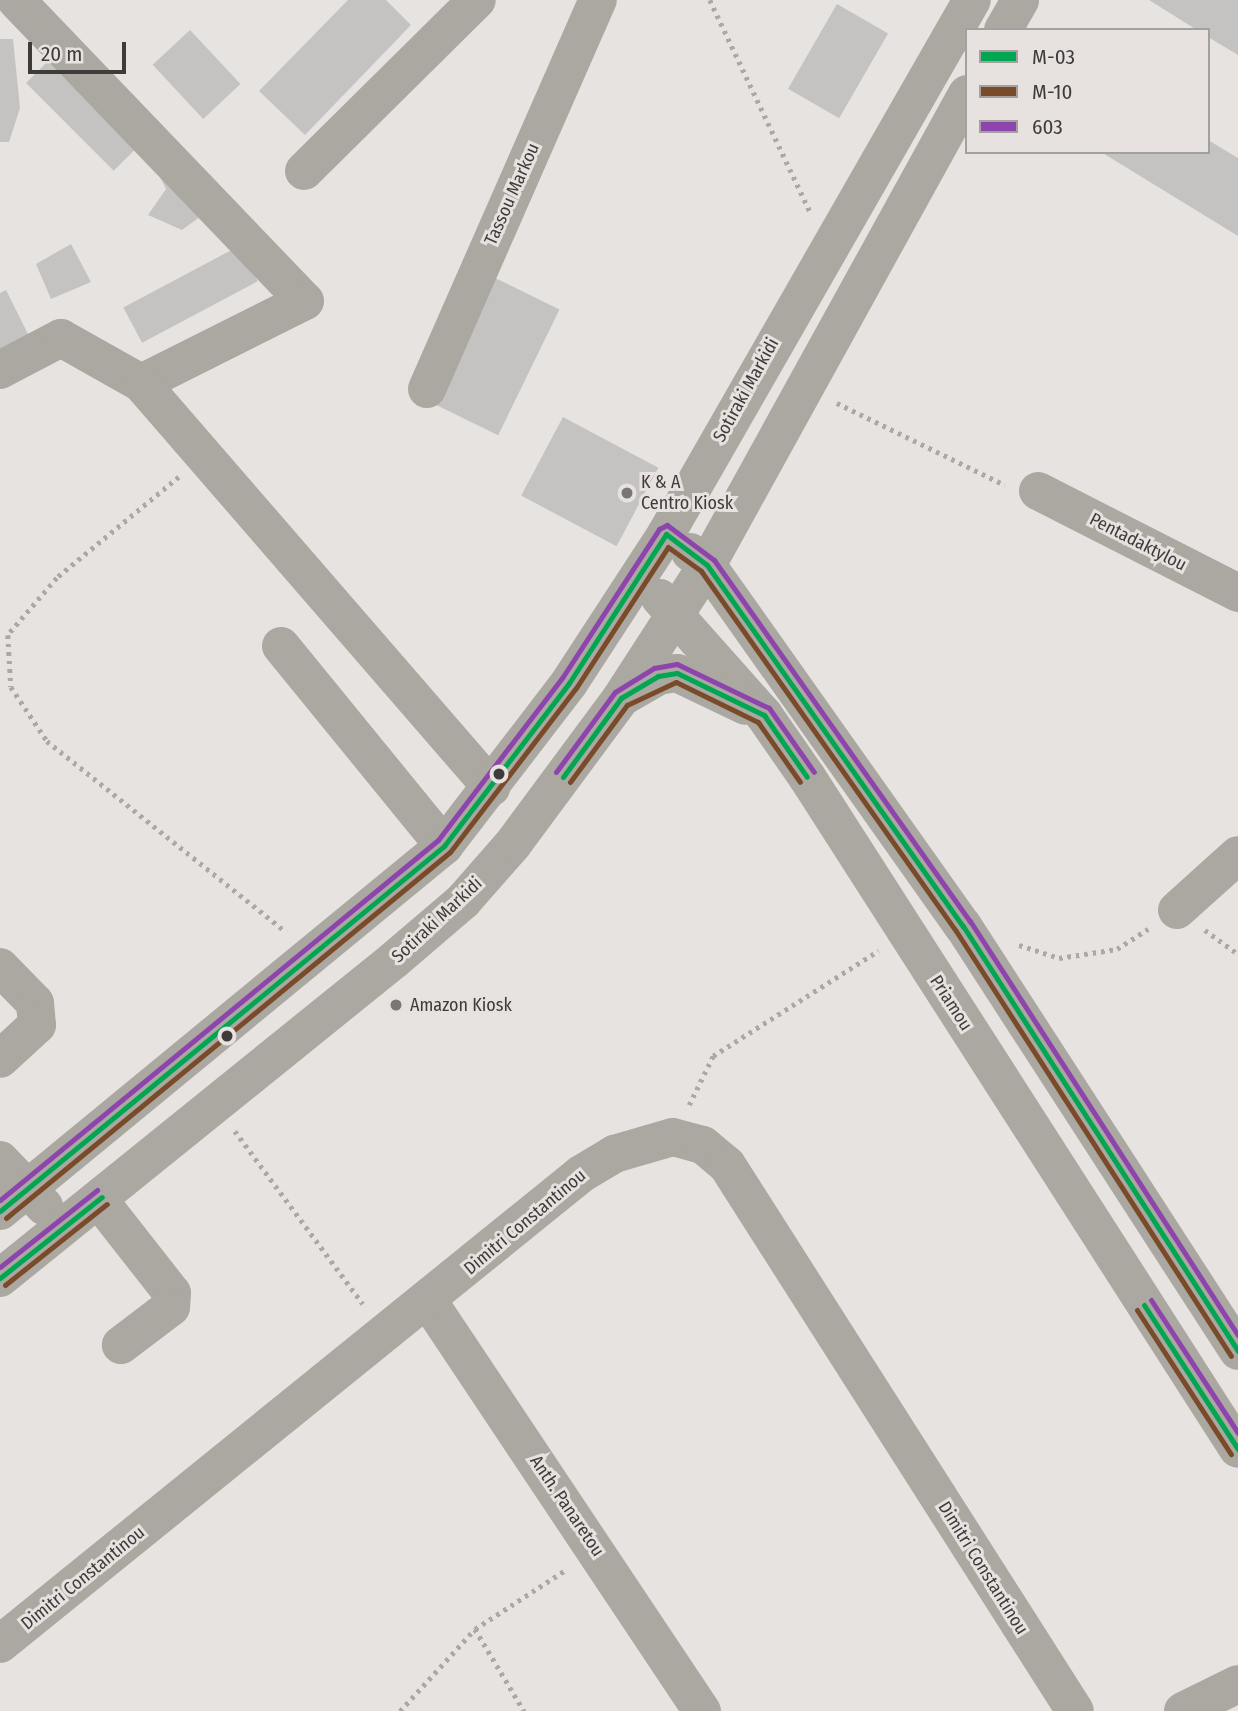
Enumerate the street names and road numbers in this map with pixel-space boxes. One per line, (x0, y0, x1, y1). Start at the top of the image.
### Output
street label: Tassou Markou (480, 140, 544, 248)
street label: Sotiraki Markidi (709, 334, 783, 446)
street label: Pentadaktylou (1086, 508, 1190, 576)
street label: Sotiraki Markidi (387, 873, 487, 967)
street label: Priamou (925, 971, 977, 1035)
street label: Dimitri Constantinou (460, 1165, 590, 1279)
street label: Anth. Panaretou (525, 1451, 609, 1561)
street label: Dimitri Constantinou (933, 1498, 1033, 1638)
street label: Dimitri Constantinou (17, 1522, 149, 1634)

